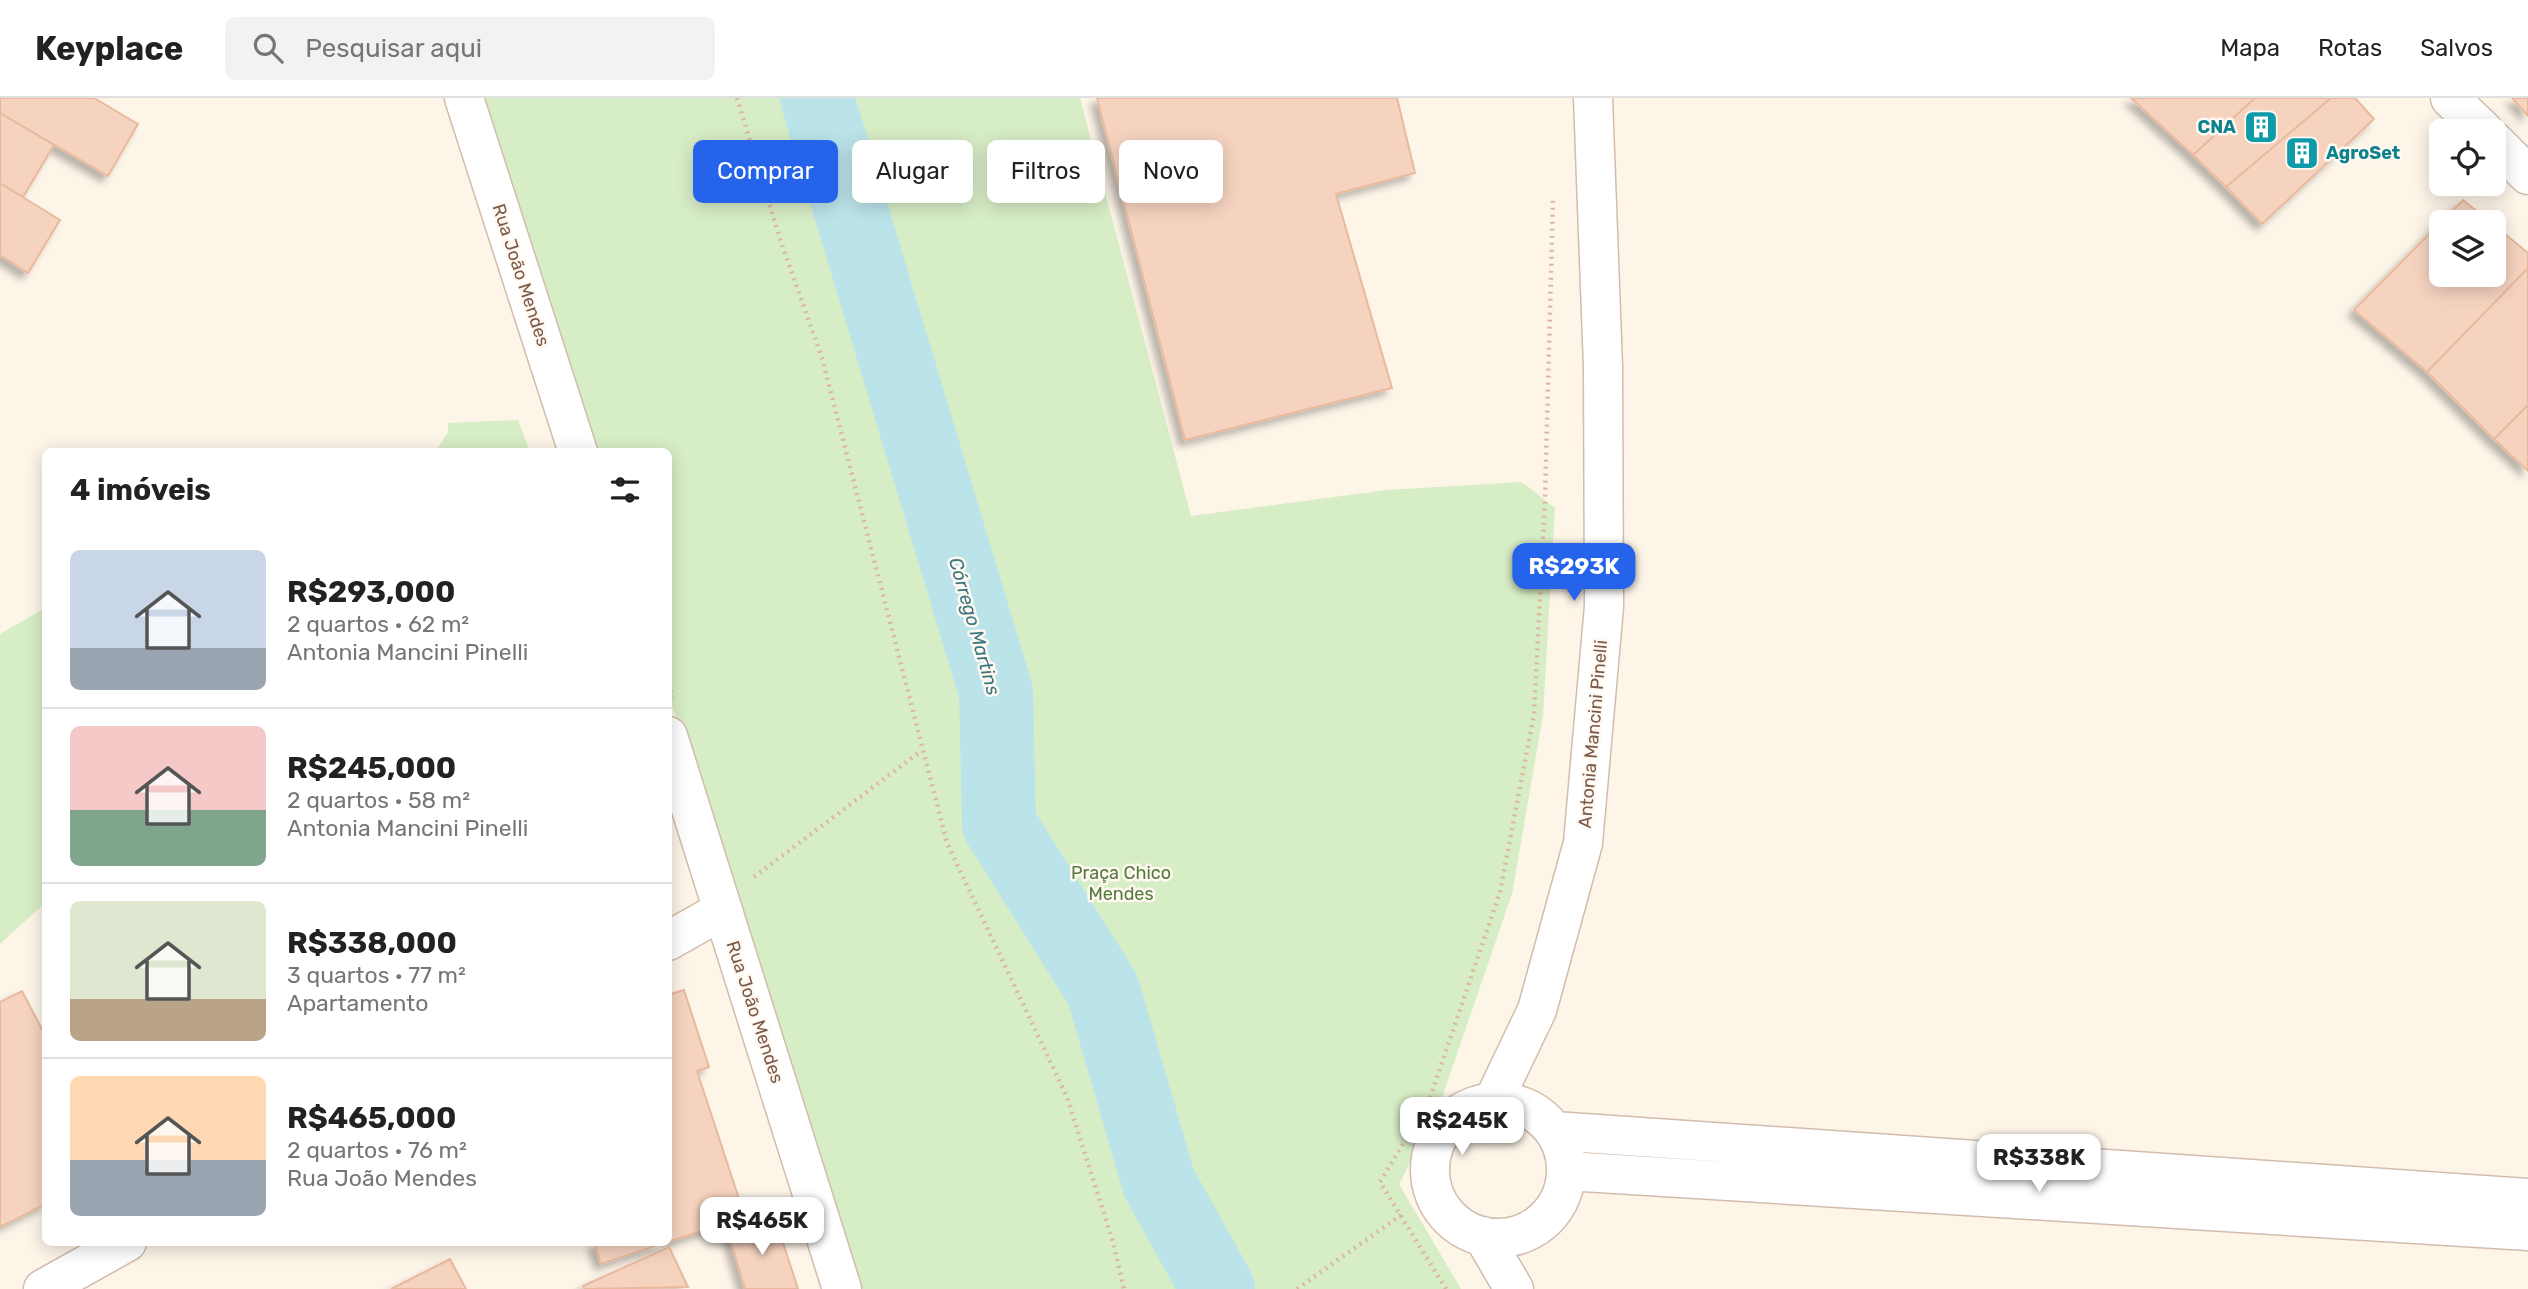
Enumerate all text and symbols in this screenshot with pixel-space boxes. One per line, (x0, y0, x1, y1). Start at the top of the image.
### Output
search box (225, 17, 715, 80)
text: Keyplace (35, 29, 183, 68)
icon: search (249, 29, 287, 67)
text: Pesquisar aqui (305, 33, 482, 64)
text: Mapa (2220, 34, 2280, 62)
text: Rotas (2318, 34, 2382, 62)
text: Salvos (2420, 34, 2493, 62)
building icon: CNA (2242, 108, 2280, 146)
place label: CNA (2198, 116, 2236, 138)
map controls (2429, 119, 2506, 287)
button: locate (2429, 119, 2506, 196)
building icon: AgroSet (2283, 134, 2321, 172)
chip: Comprar (693, 140, 838, 203)
chip: Alugar (852, 140, 973, 203)
chip: Filtros (987, 140, 1105, 203)
chip: Novo (1119, 140, 1223, 203)
place label: AgroSet (2326, 142, 2400, 164)
street label: Rua João Mendes (488, 201, 554, 349)
button: layers (2429, 210, 2506, 287)
icon: filters (606, 471, 644, 509)
text: 4 imóveis (70, 472, 211, 508)
pin: R$293K (1517, 544, 1631, 603)
text: R$293K (1528, 552, 1620, 580)
water label: Córrego Martins (944, 555, 1005, 698)
text: R$293,000 (287, 574, 455, 610)
icon: home (126, 578, 210, 662)
text: 2 quartos · 62 m² (287, 610, 469, 638)
text: Antonia Mancini Pinelli (287, 638, 528, 666)
street label: Antonia Mancini Pinelli (1574, 639, 1612, 829)
text: R$245,000 (287, 750, 456, 786)
icon: home (126, 754, 210, 838)
text: 2 quartos · 58 m² (287, 786, 470, 814)
text: Antonia Mancini Pinelli (287, 814, 528, 842)
park label: Praça Chico Mendes (1071, 862, 1171, 905)
text: R$338,000 (287, 925, 457, 961)
icon: home (126, 929, 210, 1013)
street label: Rua João Mendes (722, 938, 788, 1086)
text: 3 quartos · 77 m² (287, 961, 466, 989)
text: Apartamento (287, 989, 429, 1017)
pin: R$245K (1405, 1098, 1519, 1157)
text: R$465,000 (287, 1100, 456, 1136)
icon: home (126, 1104, 210, 1188)
text: R$245K (1416, 1106, 1508, 1134)
pin: R$338K (1982, 1134, 2096, 1194)
text: 2 quartos · 76 m² (287, 1136, 467, 1164)
text: R$338K (1993, 1143, 2085, 1171)
text: Rua João Mendes (287, 1164, 477, 1192)
pin: R$465K (705, 1198, 819, 1257)
text: R$465K (716, 1206, 808, 1234)

